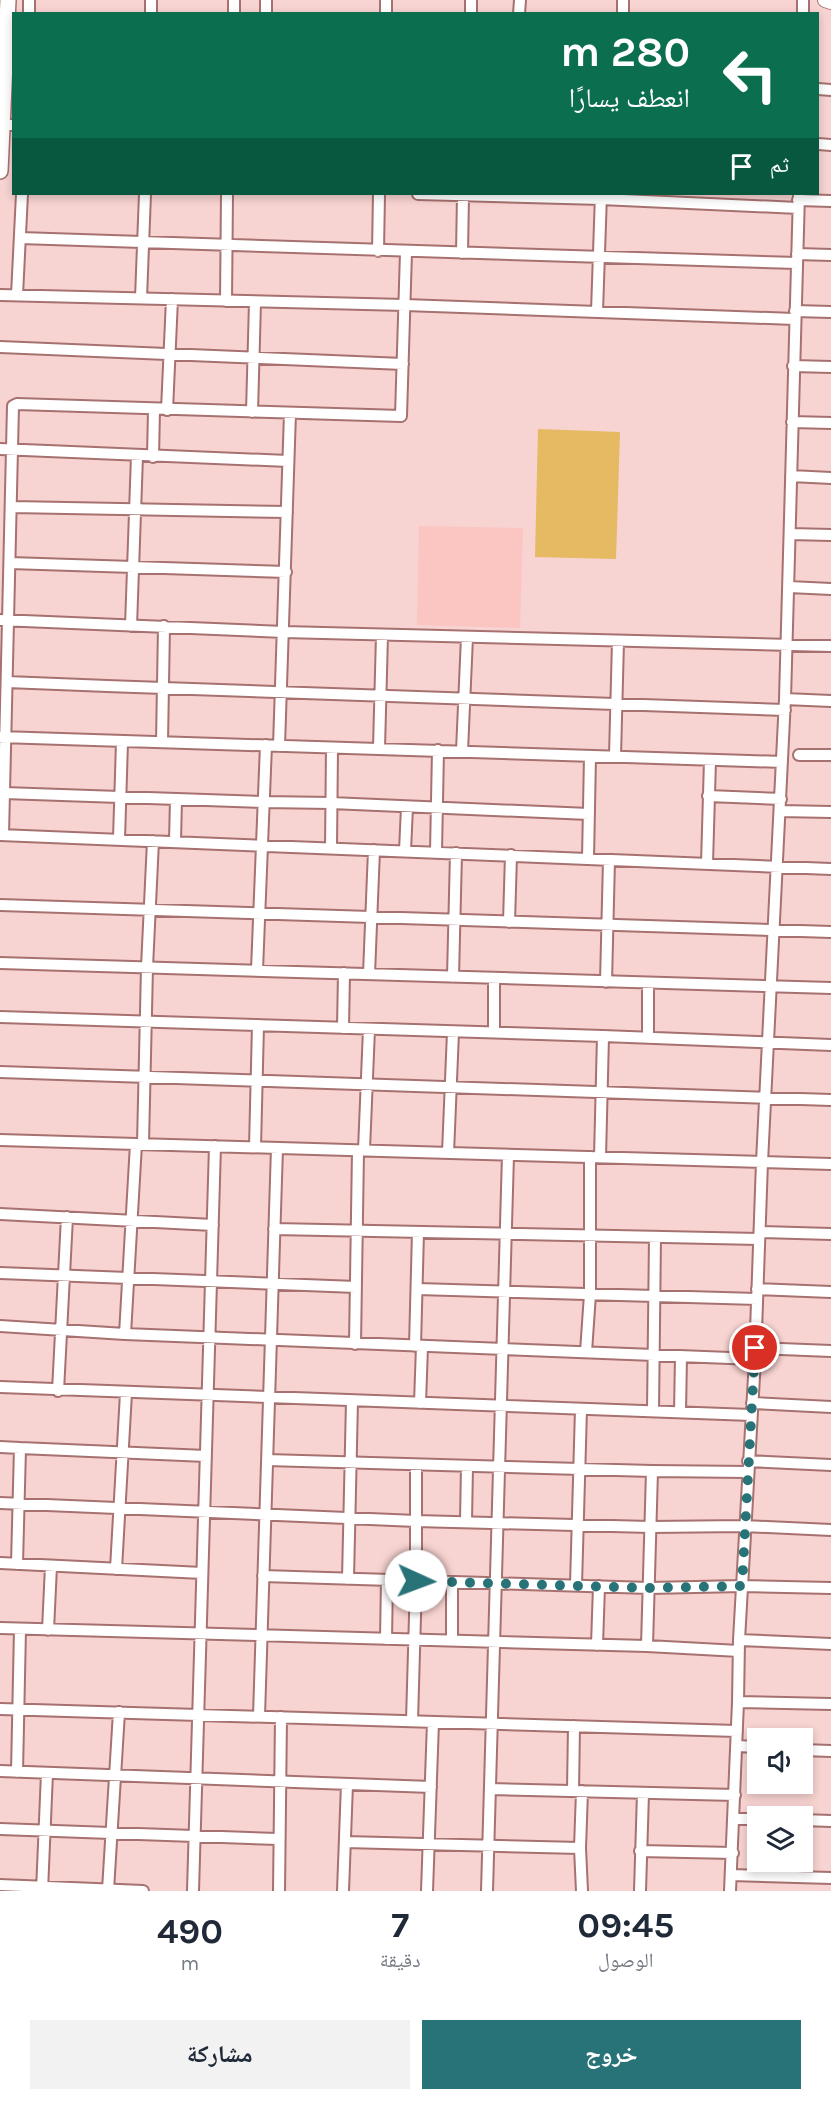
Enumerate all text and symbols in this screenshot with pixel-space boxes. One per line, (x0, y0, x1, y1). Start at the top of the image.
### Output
text: 280 m (560, 27, 690, 77)
icon: left (711, 36, 789, 114)
text: انعطف يسارًا (569, 82, 690, 114)
icon: arrive (725, 150, 758, 183)
text: ثم (770, 152, 789, 178)
pin (729, 1322, 780, 1373)
icon: arrive (738, 1331, 771, 1364)
position arrow (384, 1549, 448, 1613)
map controls (747, 1728, 813, 1872)
button: sound (747, 1728, 813, 1794)
button: layers (747, 1806, 813, 1872)
text: 7 (391, 1904, 409, 1946)
text: 09:45 (577, 1904, 674, 1946)
text: 490 (157, 1910, 223, 1952)
text: دقيقة (380, 1949, 421, 1972)
text: الوصول (598, 1949, 653, 1972)
text: m (181, 1952, 199, 1975)
button: مشاركة (30, 2020, 410, 2089)
button: خروج (422, 2020, 801, 2089)

